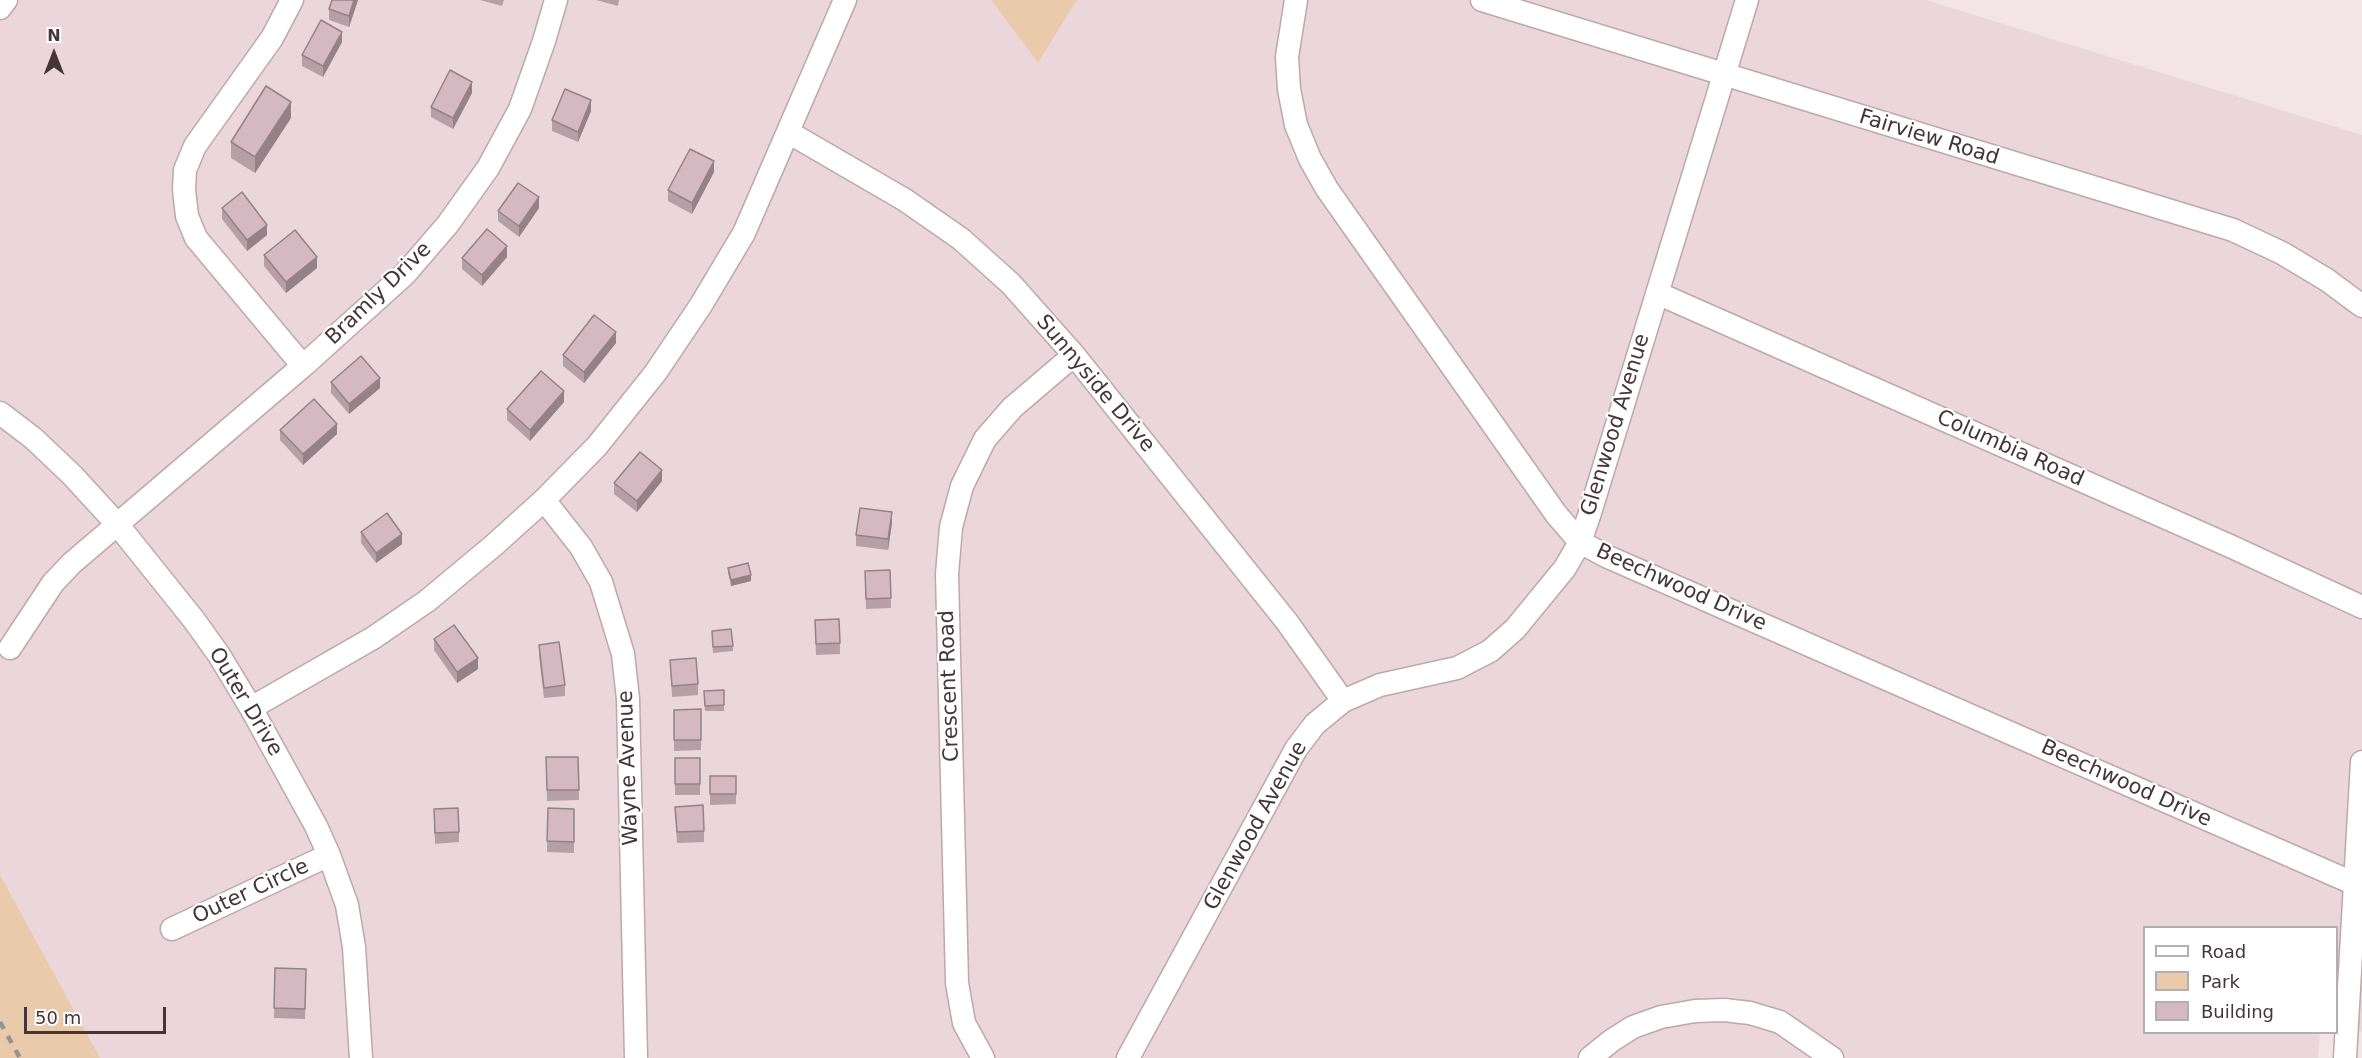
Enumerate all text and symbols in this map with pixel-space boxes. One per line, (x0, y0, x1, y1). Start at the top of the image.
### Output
north arrow (24, 24, 84, 84)
text: N (47, 26, 61, 45)
street label: Fairview Road (1856, 105, 2002, 171)
street label: Bramly Drive (321, 237, 437, 351)
street label: Sunnyside Drive (1030, 310, 1160, 458)
street label: Glenwood Avenue (1576, 331, 1656, 519)
street label: Columbia Road (1932, 405, 2088, 493)
street label: Beechwood Drive (1592, 539, 1770, 637)
street label: Crescent Road (935, 610, 965, 762)
street label: Outer Drive (203, 643, 287, 761)
street label: Wayne Avenue (614, 690, 644, 846)
street label: Beechwood Drive (2037, 735, 2215, 833)
street label: Glenwood Avenue (1199, 737, 1313, 915)
street label: Outer Circle (189, 854, 313, 930)
legend (2143, 926, 2338, 1034)
text: Road (2201, 941, 2246, 962)
text: Park (2201, 971, 2240, 992)
scale bar (27, 995, 170, 1033)
text: Building (2201, 1001, 2274, 1022)
text: 50 m (35, 1007, 81, 1028)

